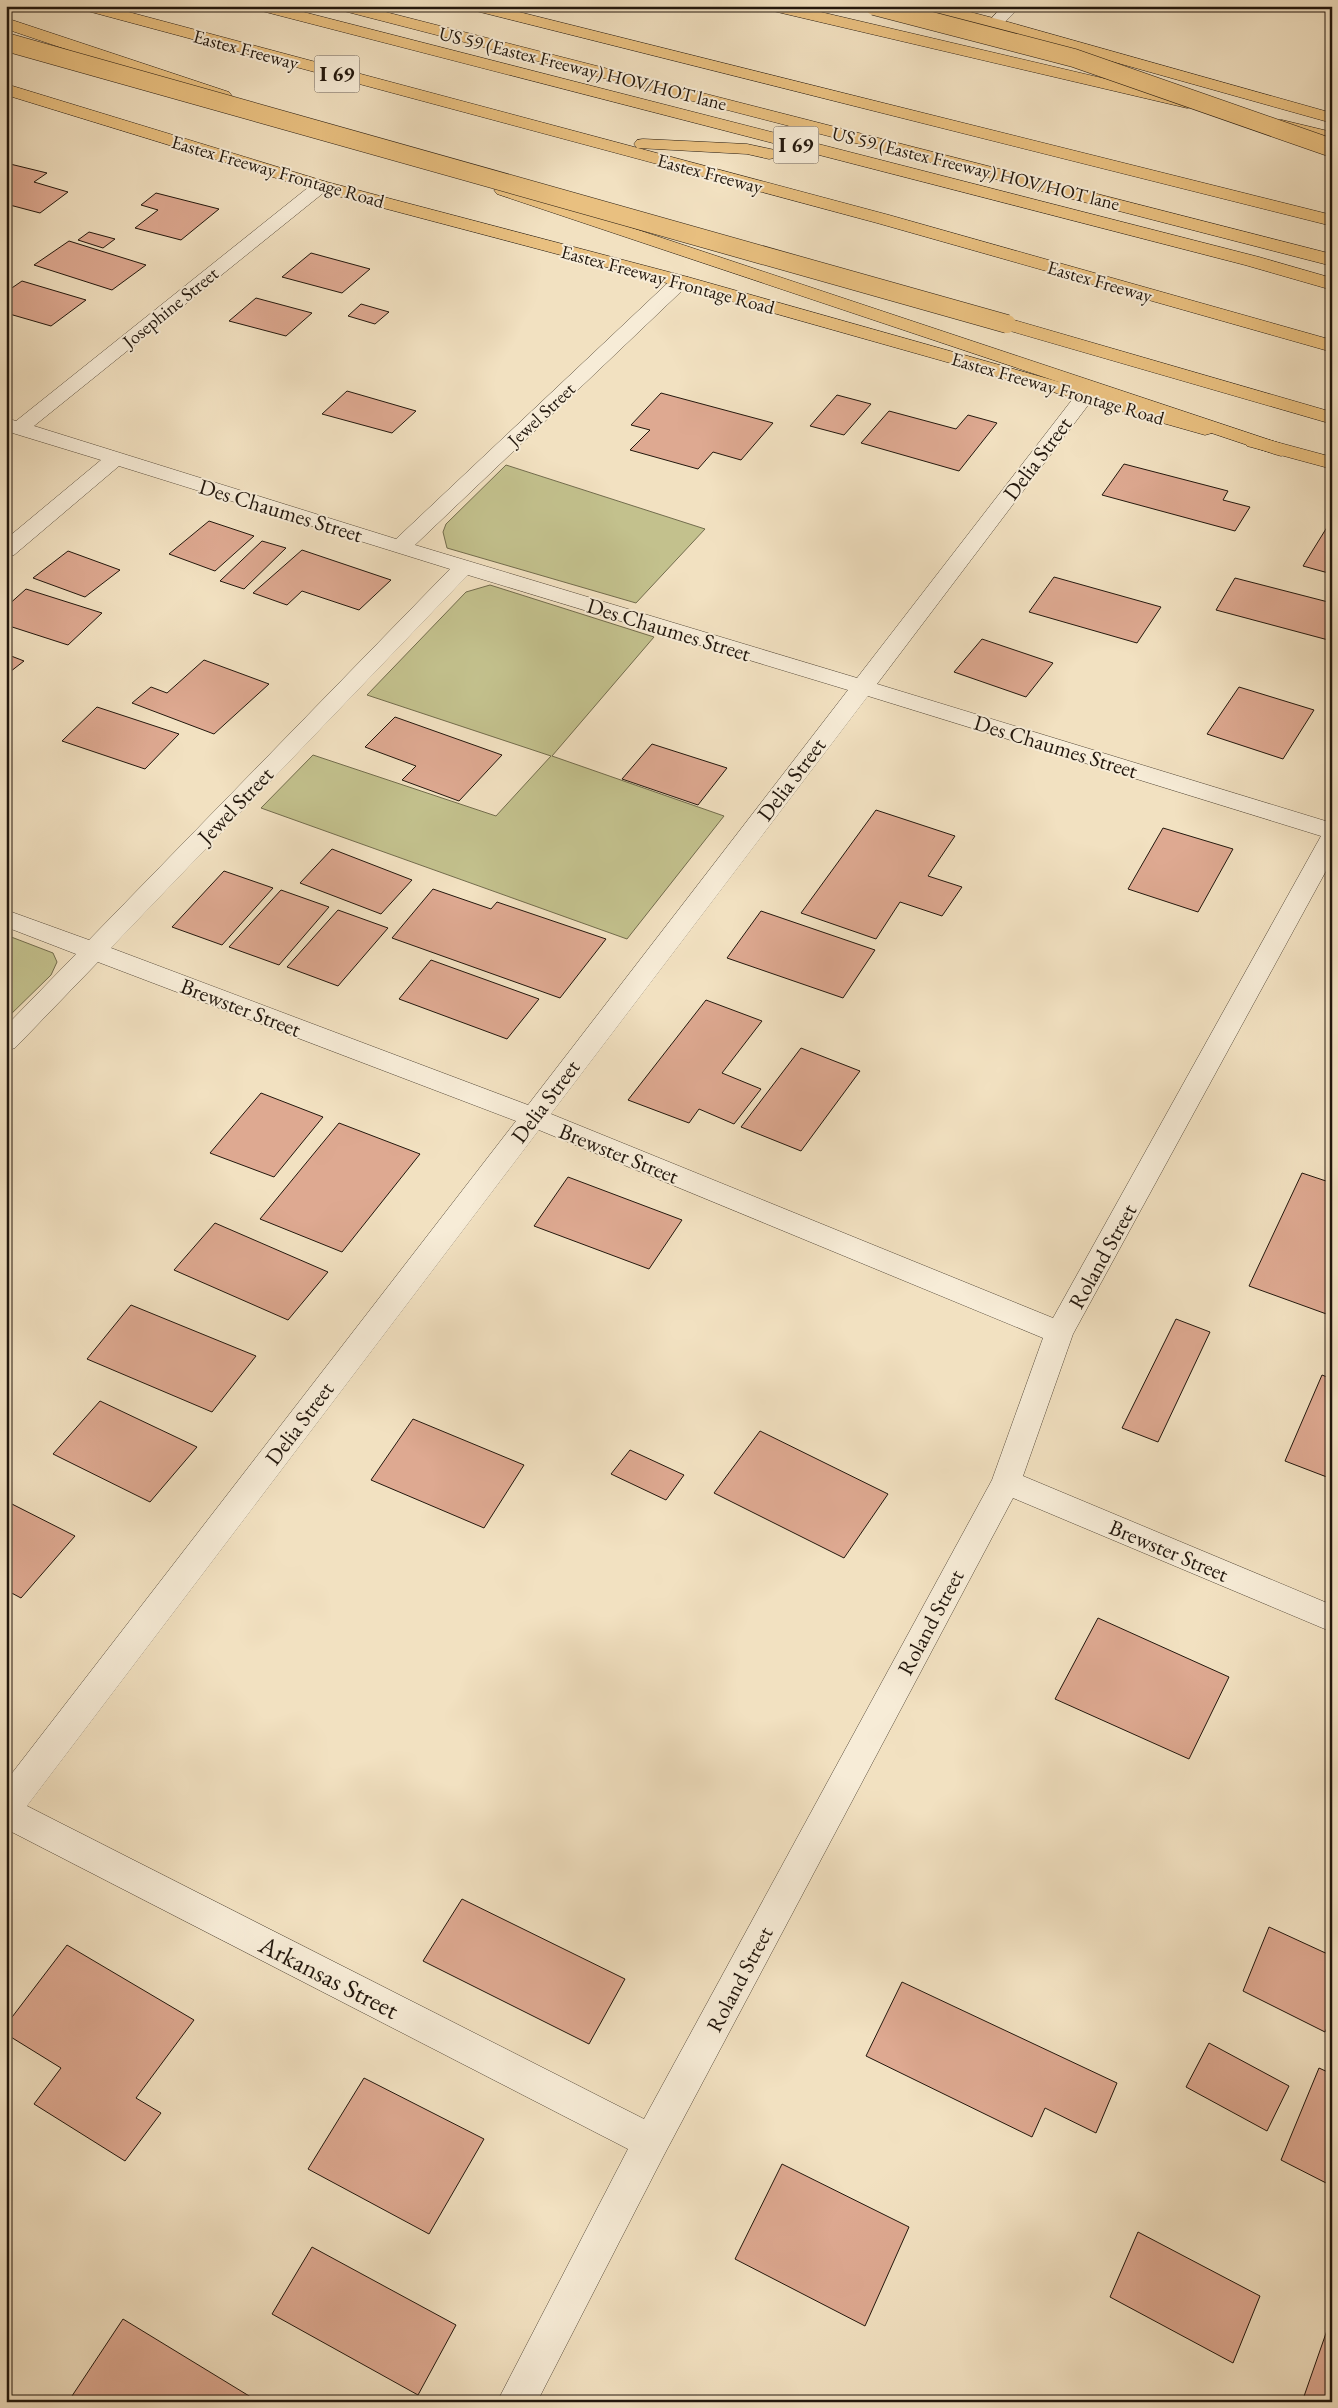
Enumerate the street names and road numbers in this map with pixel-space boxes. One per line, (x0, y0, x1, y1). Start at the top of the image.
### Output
street label: US 59 (Eastex Freeway) HOV/HOT lane (436, 21, 729, 116)
street label: Eastex Freeway (190, 23, 302, 76)
road number: I 69 (314, 56, 360, 92)
street label: US 59 (Eastex Freeway) HOV/HOT lane (829, 121, 1122, 216)
road number: I 69 (774, 126, 818, 164)
street label: Eastex Freeway Frontage Road (169, 129, 388, 214)
street label: Eastex Freeway (654, 147, 766, 200)
street label: Eastex Freeway Frontage Road (558, 239, 778, 320)
street label: Eastex Freeway (1044, 255, 1156, 309)
street label: Josephine Street (116, 261, 223, 355)
street label: Eastex Freeway Frontage Road (949, 346, 1168, 431)
street label: Jewel Street (501, 377, 581, 453)
street label: Delia Street (997, 411, 1078, 506)
street label: Des Chaumes Street (196, 472, 366, 549)
street label: Des Chaumes Street (584, 591, 754, 668)
street label: Des Chaumes Street (971, 708, 1141, 785)
street label: Delia Street (751, 732, 832, 827)
street label: Jewel Street (190, 760, 280, 852)
street label: Brewster Street (177, 971, 305, 1044)
street label: Delia Street (505, 1054, 586, 1149)
street label: Brewster Street (555, 1116, 683, 1191)
street label: Roland Street (1062, 1199, 1143, 1314)
street label: Delia Street (259, 1376, 340, 1471)
street label: Brewster Street (1105, 1512, 1233, 1589)
street label: Roland Street (890, 1564, 970, 1680)
street label: Roland Street (699, 1921, 779, 2037)
street label: Arkansas Street (252, 1927, 405, 2027)

